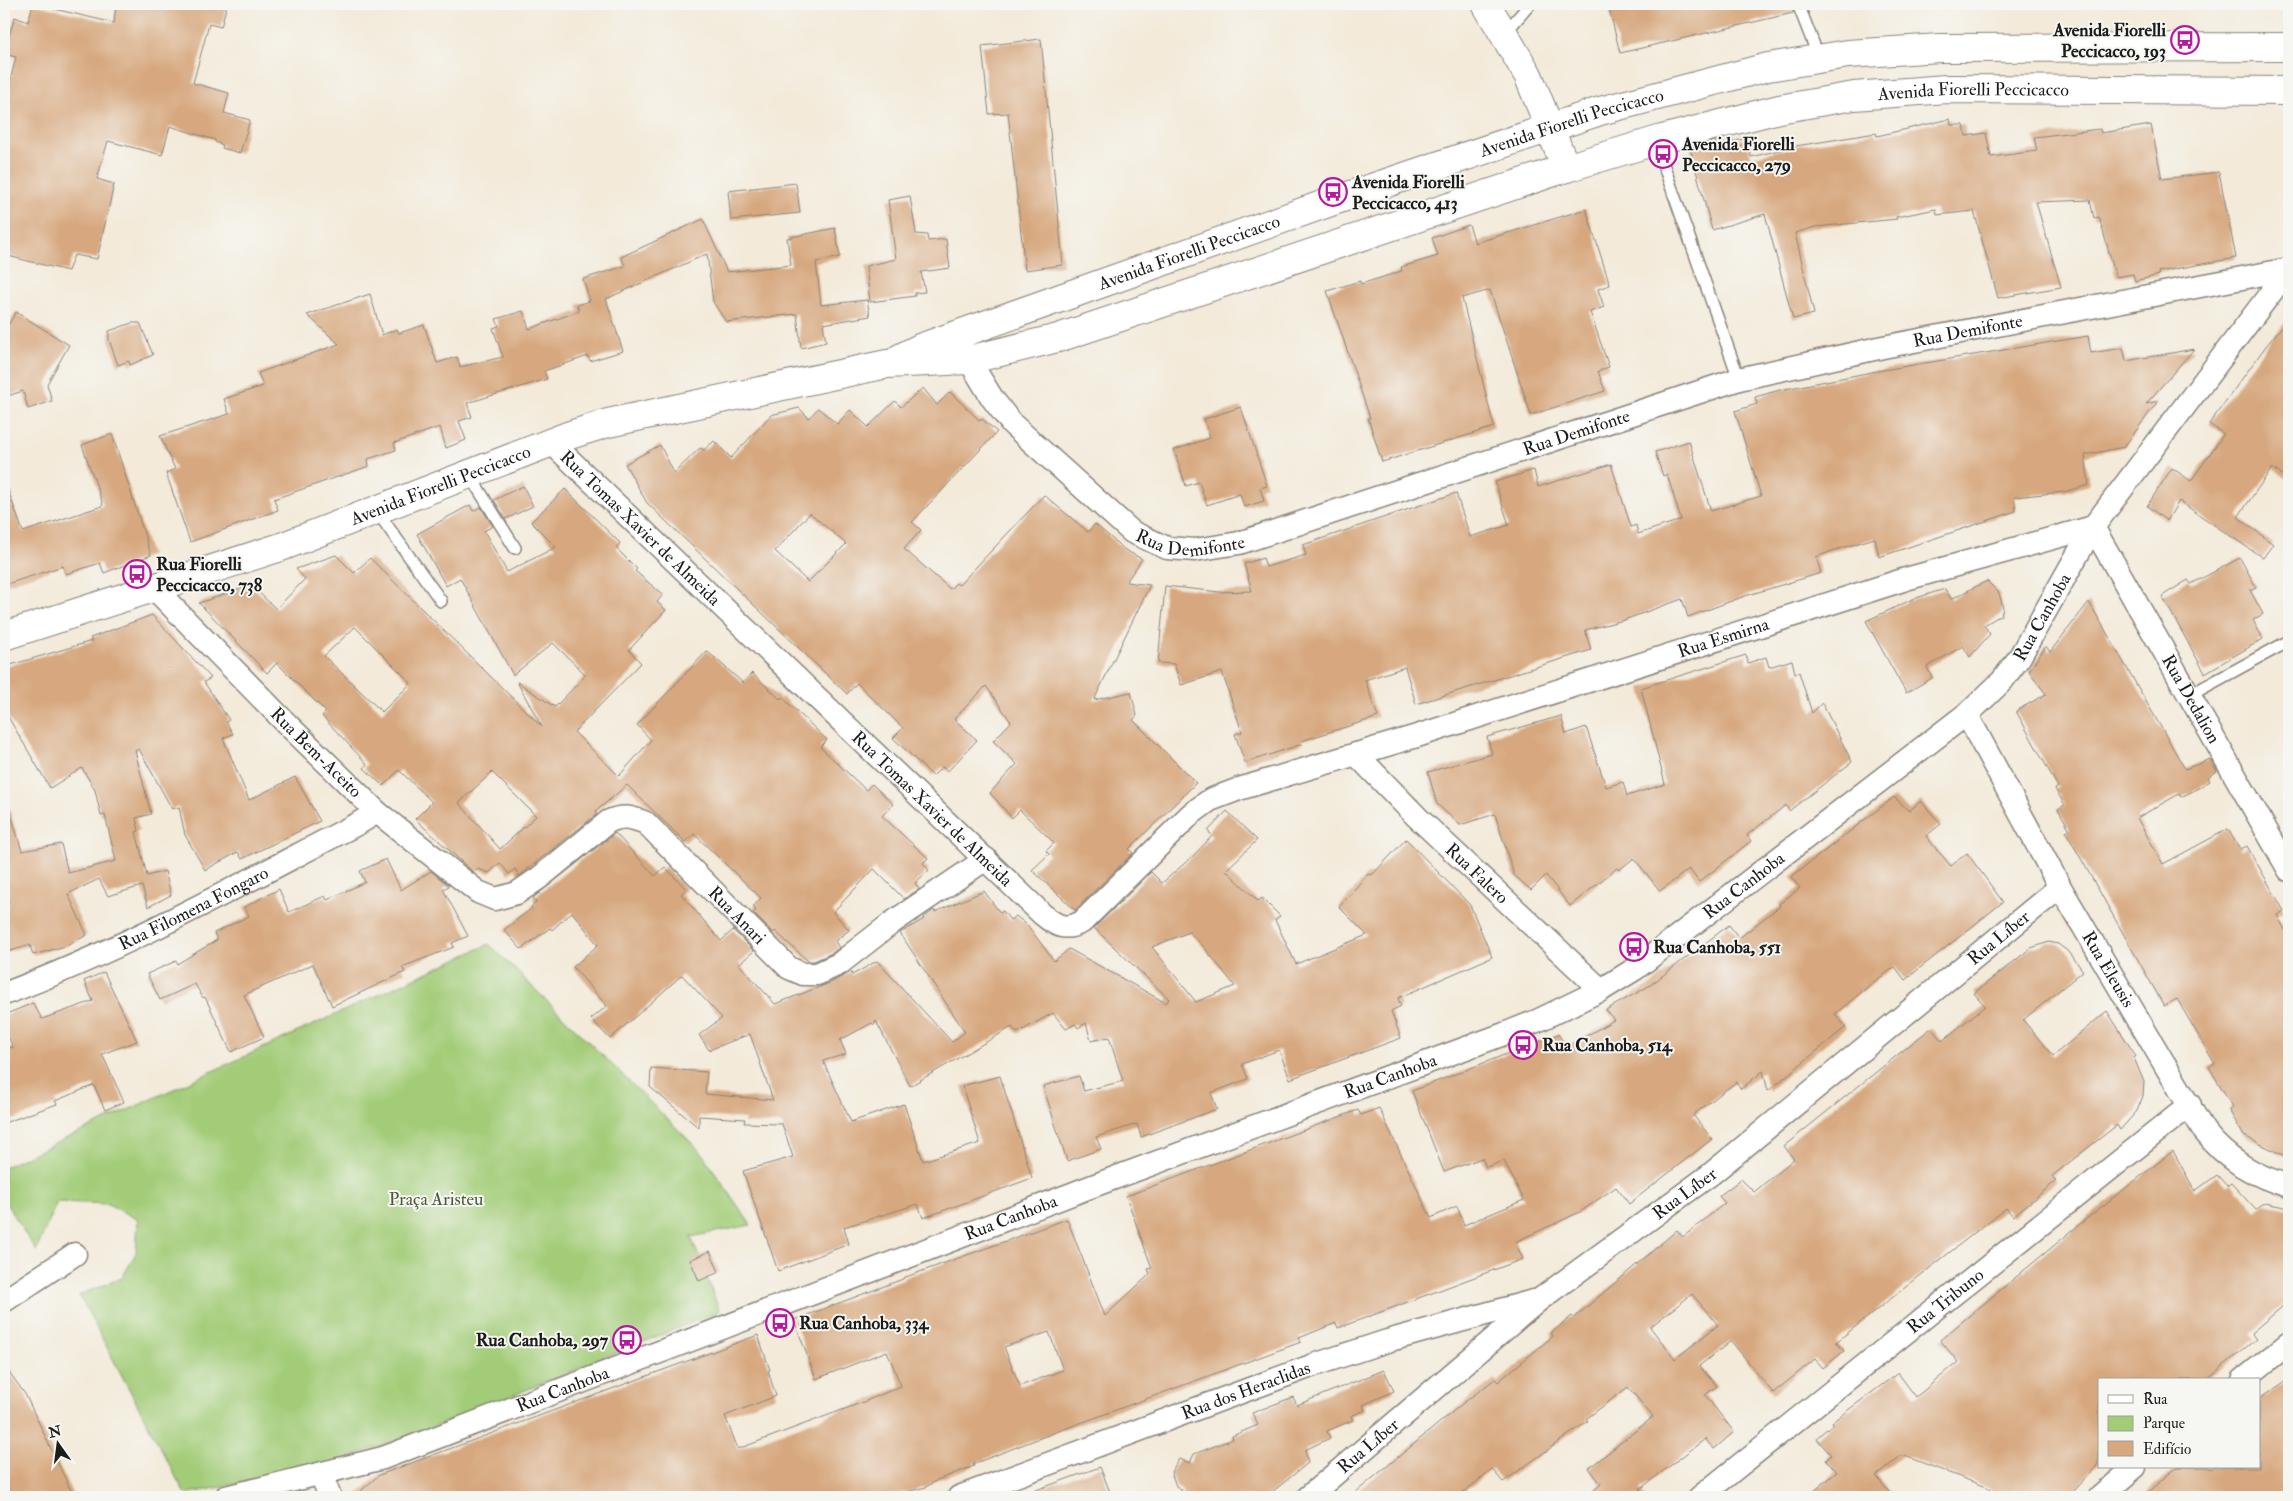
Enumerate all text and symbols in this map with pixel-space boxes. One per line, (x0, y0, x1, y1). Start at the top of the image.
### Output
place label: Avenida Fiorelli Peccicacco, 193 (2052, 19, 2166, 63)
bus stop icon: Avenida Fiorelli Peccicacco, 193 (2170, 25, 2200, 55)
street label: Avenida Fiorelli Peccicacco (1876, 78, 2069, 106)
street label: Avenida Fiorelli Peccicacco (1476, 84, 1666, 163)
place label: Avenida Fiorelli Peccicacco, 279 (1681, 133, 1795, 177)
bus stop icon: Avenida Fiorelli Peccicacco, 279 (1648, 139, 1678, 169)
place label: Avenida Fiorelli Peccicacco, 413 (1351, 171, 1465, 215)
bus stop icon: Avenida Fiorelli Peccicacco, 413 (1318, 177, 1348, 207)
street label: Avenida Fiorelli Peccicacco (1094, 210, 1284, 296)
street label: Rua Demifonte (1911, 309, 2025, 353)
street label: Rua Demifonte (1520, 404, 1633, 461)
street label: Avenida Fiorelli Peccicacco (346, 440, 534, 531)
street label: Rua Tomas Xavier de Almeida (555, 446, 726, 611)
street label: Rua Demifonte (1132, 524, 1248, 563)
place label: Rua Fiorelli Peccicacco, 738 (156, 553, 263, 597)
bus stop icon: Rua Fiorelli Peccicacco, 738 (122, 559, 152, 589)
street label: Rua Canhoba (2008, 569, 2077, 666)
street label: Rua Esmirna (1675, 613, 1773, 664)
street label: Rua Dedalion (2156, 650, 2225, 748)
street label: Rua Bem-Aceito (265, 703, 367, 803)
street label: Rua Tomas Xavier de Almeida (847, 726, 1018, 892)
street label: Rua Falero (1440, 838, 1513, 909)
street label: Rua Canhoba (1698, 847, 1790, 925)
street label: Rua Filomena Fongaro (115, 861, 273, 956)
street label: Rua Anari (703, 882, 771, 950)
street label: Rua Líber (1963, 905, 2035, 970)
street label: Rua Eleusis (2077, 927, 2140, 1012)
bus stop icon: Rua Canhoba, 551 (1619, 932, 1649, 962)
place label: Rua Canhoba, 551 (1653, 936, 1781, 959)
bus stop icon: Rua Canhoba, 514 (1508, 1030, 1538, 1060)
place label: Rua Canhoba, 514 (1542, 1034, 1673, 1057)
street label: Rua Canhoba (1341, 1049, 1441, 1104)
street label: Rua Líber (1648, 1163, 1722, 1225)
park label: Praça Aristeu (389, 1188, 483, 1211)
street label: Rua Canhoba (961, 1189, 1061, 1246)
street label: Rua Tribuno (1902, 1263, 1989, 1339)
bus stop icon: Rua Canhoba, 334 (765, 1308, 795, 1338)
place label: Rua Canhoba, 334 (799, 1312, 930, 1335)
bus stop icon: Rua Canhoba, 297 (612, 1325, 642, 1355)
place label: Rua Canhoba, 297 (476, 1329, 609, 1352)
street label: Rua dos Heraclidas (1178, 1356, 1314, 1425)
street label: Rua Canhoba (513, 1361, 613, 1418)
legend (2098, 1378, 2260, 1468)
text: Rua (2143, 1390, 2168, 1409)
street label: Rua Líber (1333, 1413, 1404, 1479)
text: Parque (2143, 1414, 2185, 1433)
north arrow (32, 1418, 82, 1468)
text: N (46, 1422, 64, 1442)
text: Edifício (2143, 1440, 2191, 1459)

